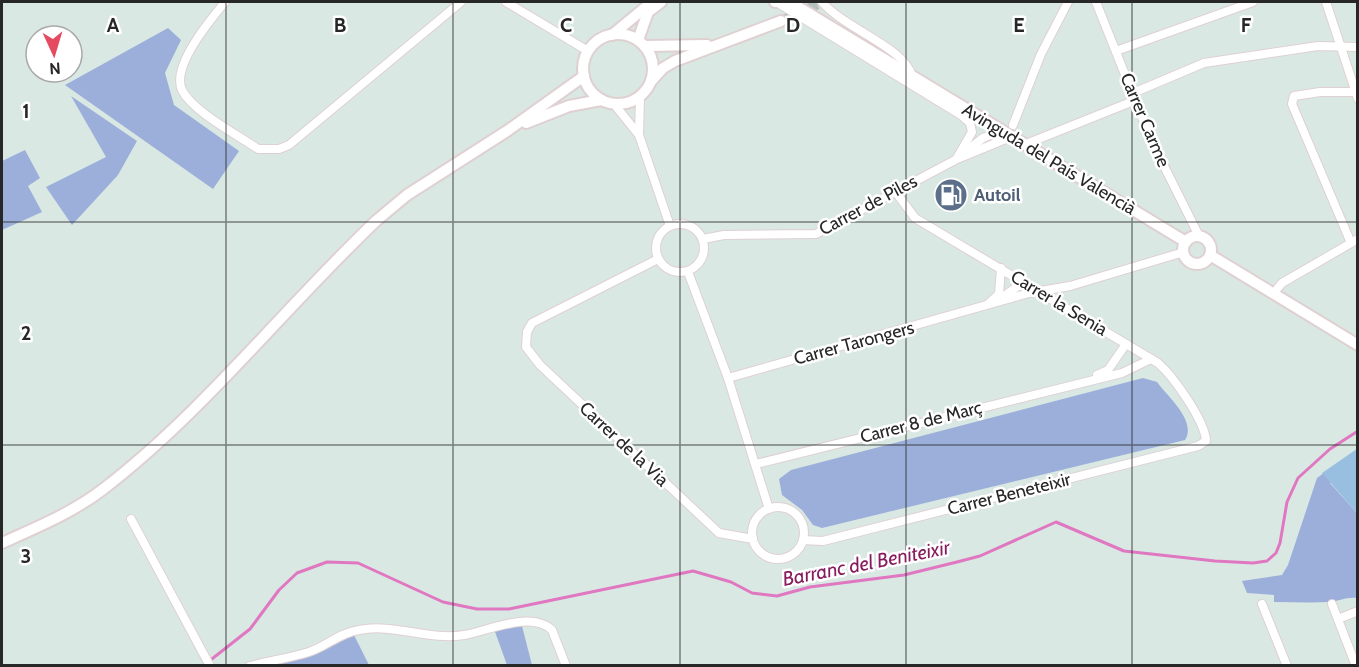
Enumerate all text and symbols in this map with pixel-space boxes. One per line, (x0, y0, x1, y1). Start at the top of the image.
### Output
text: A (107, 13, 120, 37)
text: B (334, 13, 346, 37)
text: C (560, 13, 572, 37)
text: D (786, 13, 800, 37)
text: E (1013, 13, 1025, 37)
text: F (1241, 13, 1252, 37)
north arrow (24, 24, 84, 84)
text: N (49, 59, 61, 78)
street label: Carrer Carme (1115, 70, 1175, 170)
street label: Avinguda del País Valencià (958, 98, 1140, 220)
text: 1 (22, 99, 30, 123)
street label: Carrer de Piles (815, 170, 921, 240)
fuel station icon: Autoil (933, 177, 969, 213)
place label: Autoil (974, 184, 1021, 206)
street label: Carrer la Senia (1007, 265, 1112, 341)
street label: Carrer Tarongers (791, 316, 917, 370)
text: 2 (21, 321, 31, 345)
street label: Carrer 8 de Març (858, 396, 984, 448)
street label: Carrer de la Via (575, 397, 674, 491)
street label: Carrer Beneteixir (945, 468, 1073, 520)
water label: Barranc del Beniteixir (780, 535, 952, 591)
text: 3 (21, 544, 31, 568)

